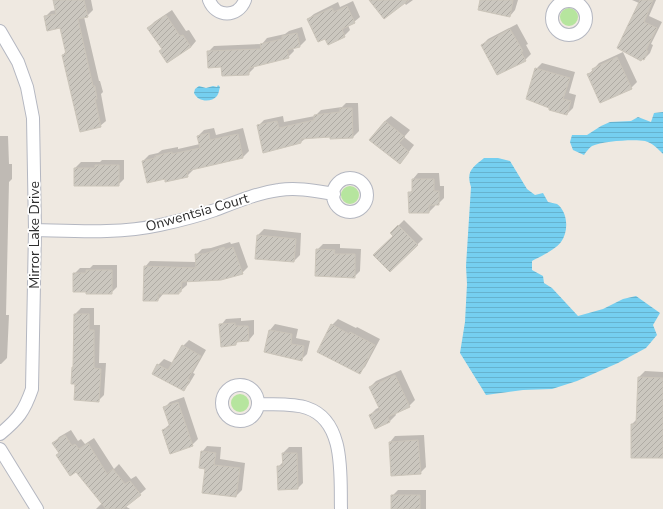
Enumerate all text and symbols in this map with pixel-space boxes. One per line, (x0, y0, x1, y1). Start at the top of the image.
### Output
street label: Mirror Lake Drive (25, 181, 44, 289)
street label: Onwentsia Court (143, 189, 251, 236)

